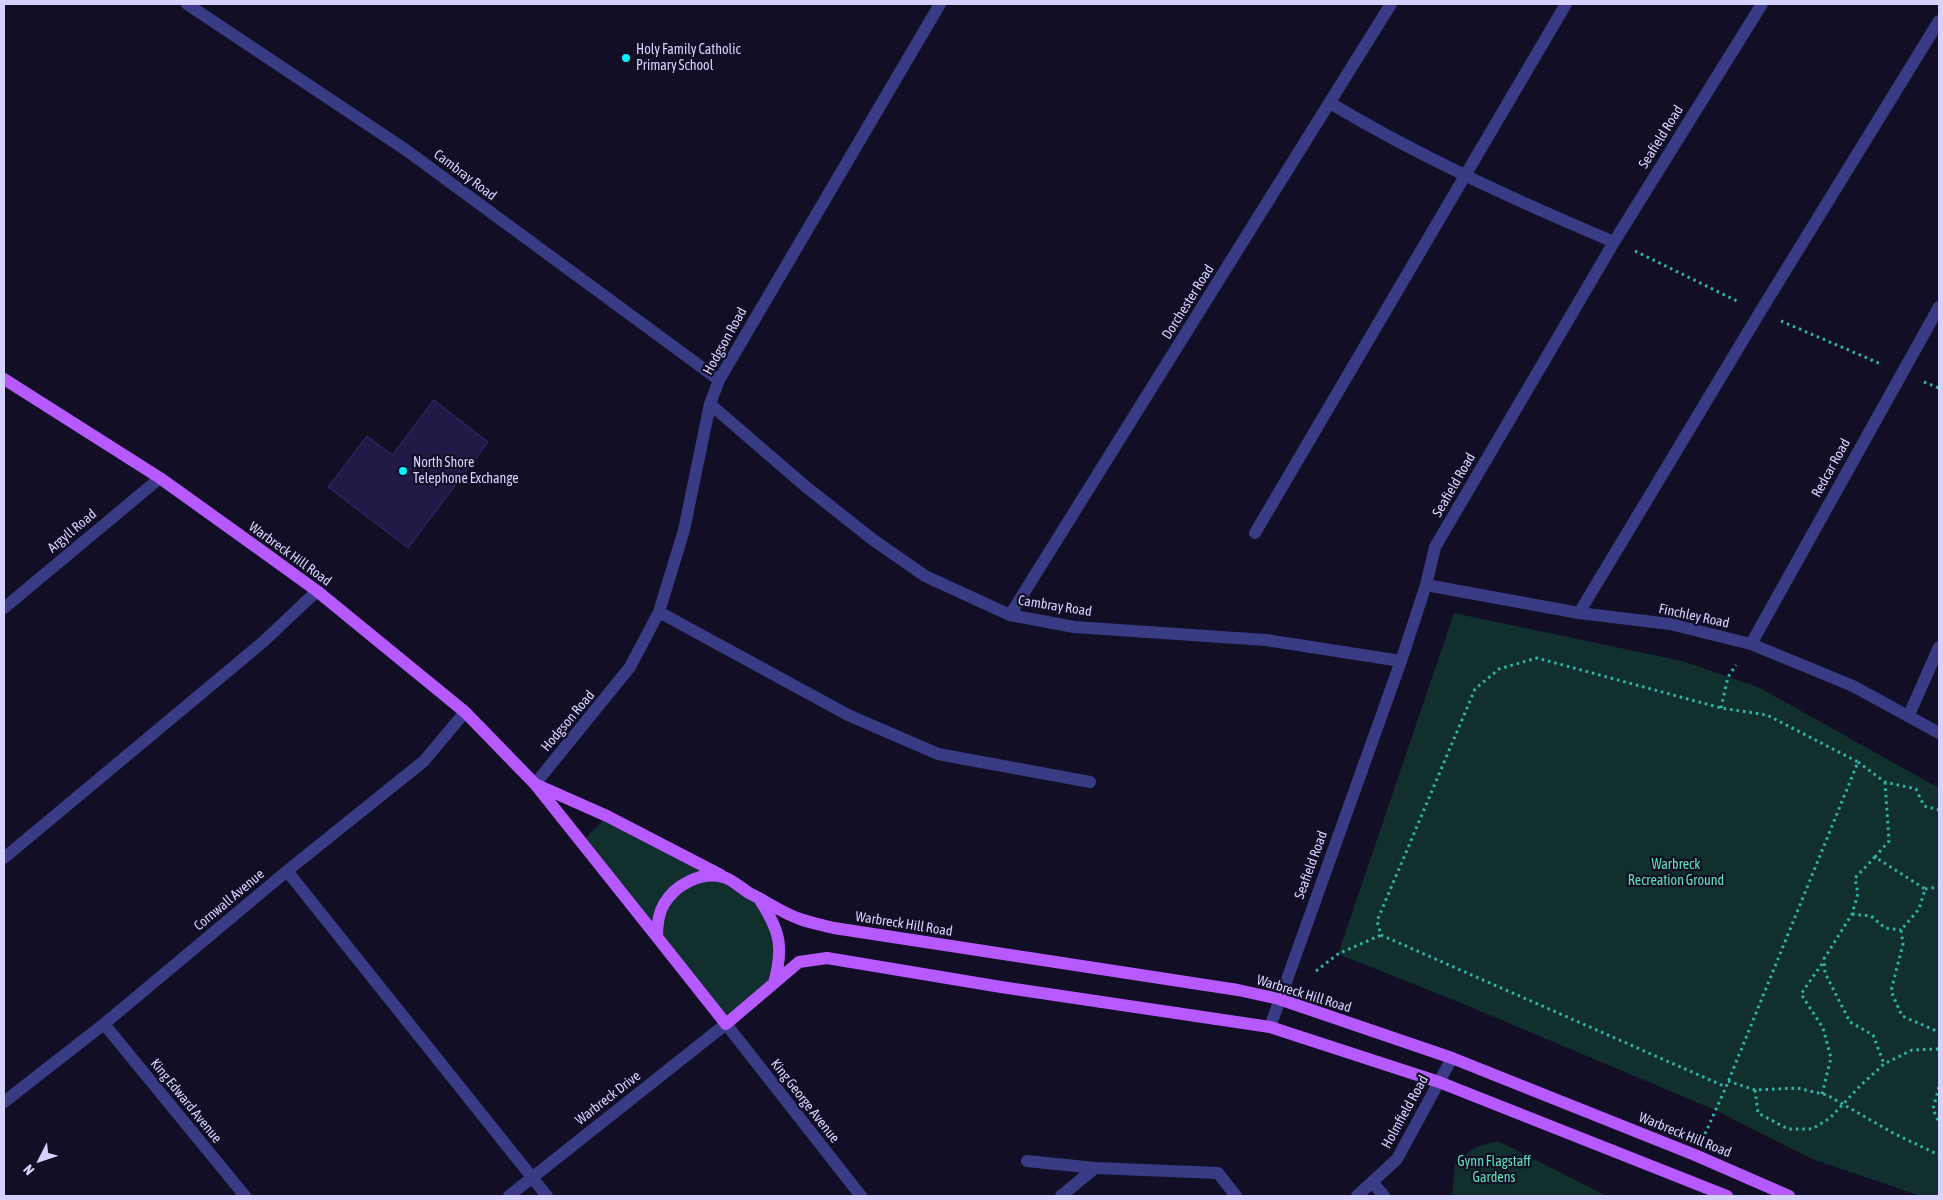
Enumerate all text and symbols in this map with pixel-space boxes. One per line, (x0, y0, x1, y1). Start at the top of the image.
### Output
place label: Holy Family Catholic Primary School (636, 42, 741, 74)
marker: Holy Family Catholic Primary School (620, 52, 632, 64)
street label: Seafield Road (1635, 102, 1687, 172)
street label: Cambray Road (430, 146, 500, 204)
street label: Dorchester Road (1158, 262, 1218, 342)
street label: Hodgson Road (700, 304, 750, 378)
street label: Redcar Road (1808, 436, 1854, 500)
street label: Seafield Road (1429, 450, 1479, 520)
place label: North Shore Telephone Exchange (413, 455, 519, 488)
marker: North Shore Telephone Exchange (397, 465, 409, 477)
street label: Argyll Road (44, 506, 100, 556)
street label: Warbreck Hill Road (245, 518, 335, 590)
street label: Cambray Road (1017, 592, 1093, 620)
street label: Finchley Road (1657, 600, 1731, 632)
street label: Hodgson Road (538, 687, 598, 755)
street label: Seafield Road (1291, 829, 1331, 901)
park label: Warbreck Recreation Ground (1628, 857, 1724, 890)
street label: Cornwall Avenue (190, 866, 268, 934)
street label: Warbreck Hill Road (854, 908, 954, 940)
street label: Warbreck Hill Road (1255, 972, 1353, 1016)
street label: King Edward Avenue (147, 1055, 225, 1147)
street label: King George Avenue (767, 1056, 843, 1146)
street label: Warbreck Drive (572, 1067, 644, 1129)
street label: Holmfield Road (1378, 1073, 1432, 1151)
street label: Warbreck Hill Road (1636, 1109, 1734, 1161)
north arrow (15, 1135, 65, 1185)
park label: Gynn Flagstaff Gardens (1457, 1154, 1531, 1186)
text: N (20, 1161, 37, 1178)

